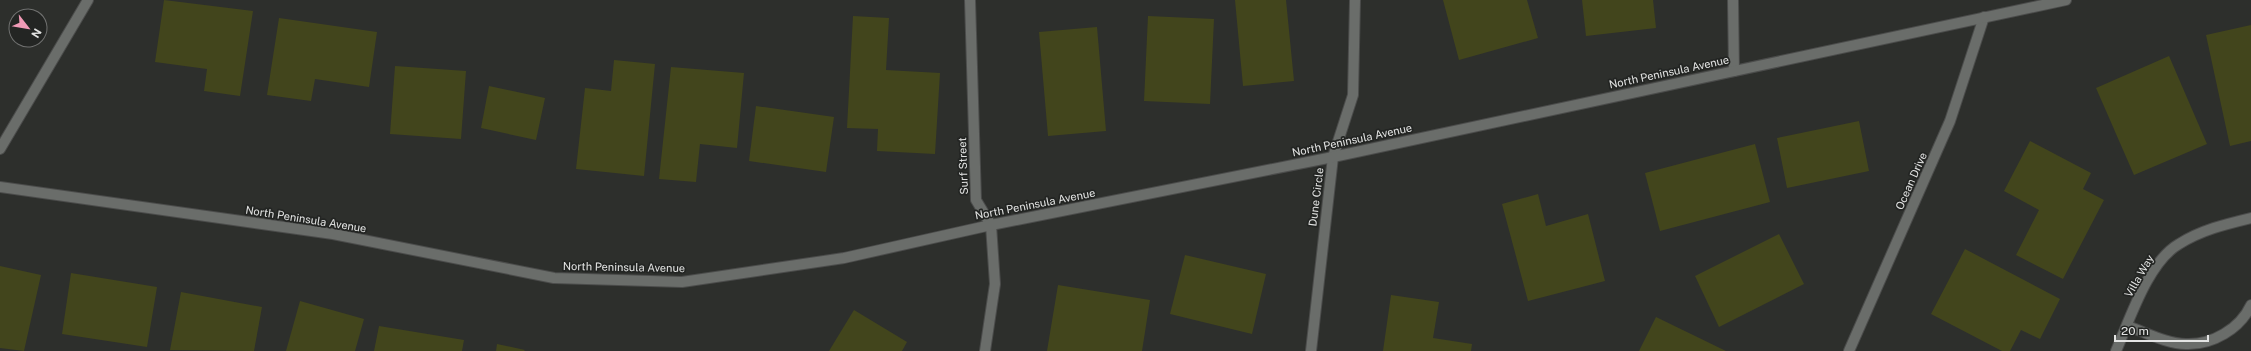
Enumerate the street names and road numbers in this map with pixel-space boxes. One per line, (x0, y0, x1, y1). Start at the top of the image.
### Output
street label: North Peninsula Avenue (1608, 53, 1730, 91)
street label: North Peninsula Avenue (1291, 121, 1413, 159)
street label: Surf Street (956, 137, 970, 195)
street label: Ocean Drive (1893, 150, 1929, 212)
street label: Dune Circle (1306, 167, 1326, 227)
street label: North Peninsula Avenue (974, 186, 1096, 222)
street label: North Peninsula Avenue (245, 204, 367, 234)
street label: Villa Way (2122, 253, 2156, 299)
street label: North Peninsula Avenue (563, 260, 685, 274)

